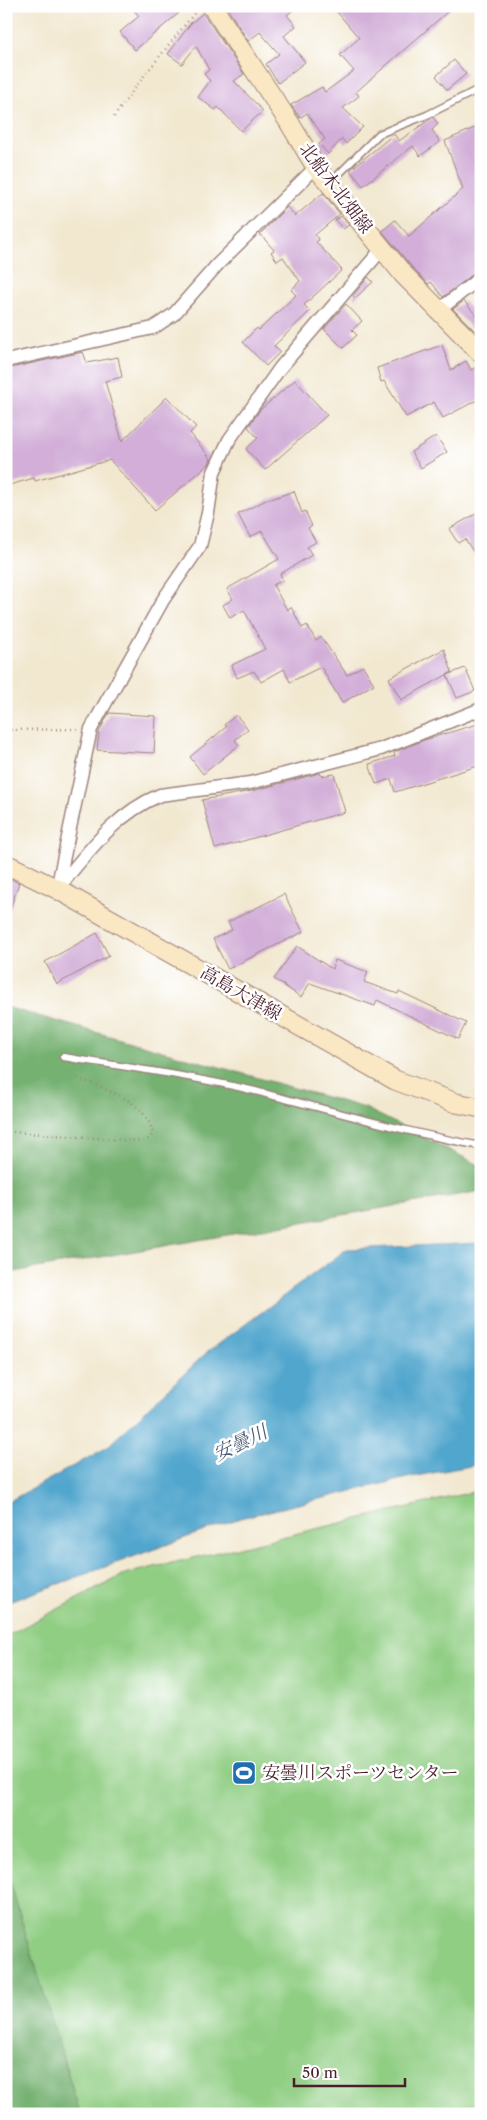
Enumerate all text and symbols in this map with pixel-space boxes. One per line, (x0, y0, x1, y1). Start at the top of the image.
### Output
street label: 北船木北畑線 (295, 138, 377, 238)
street label: 高島大津線 (197, 961, 285, 1025)
water label: 安曇川 (209, 1419, 272, 1466)
sports icon: 安曇川スポーツセンター (231, 1760, 257, 1786)
place label: 安曇川スポーツセンター (262, 1762, 459, 1784)
scale bar (294, 2055, 406, 2087)
text: 50 m (302, 2063, 338, 2082)

